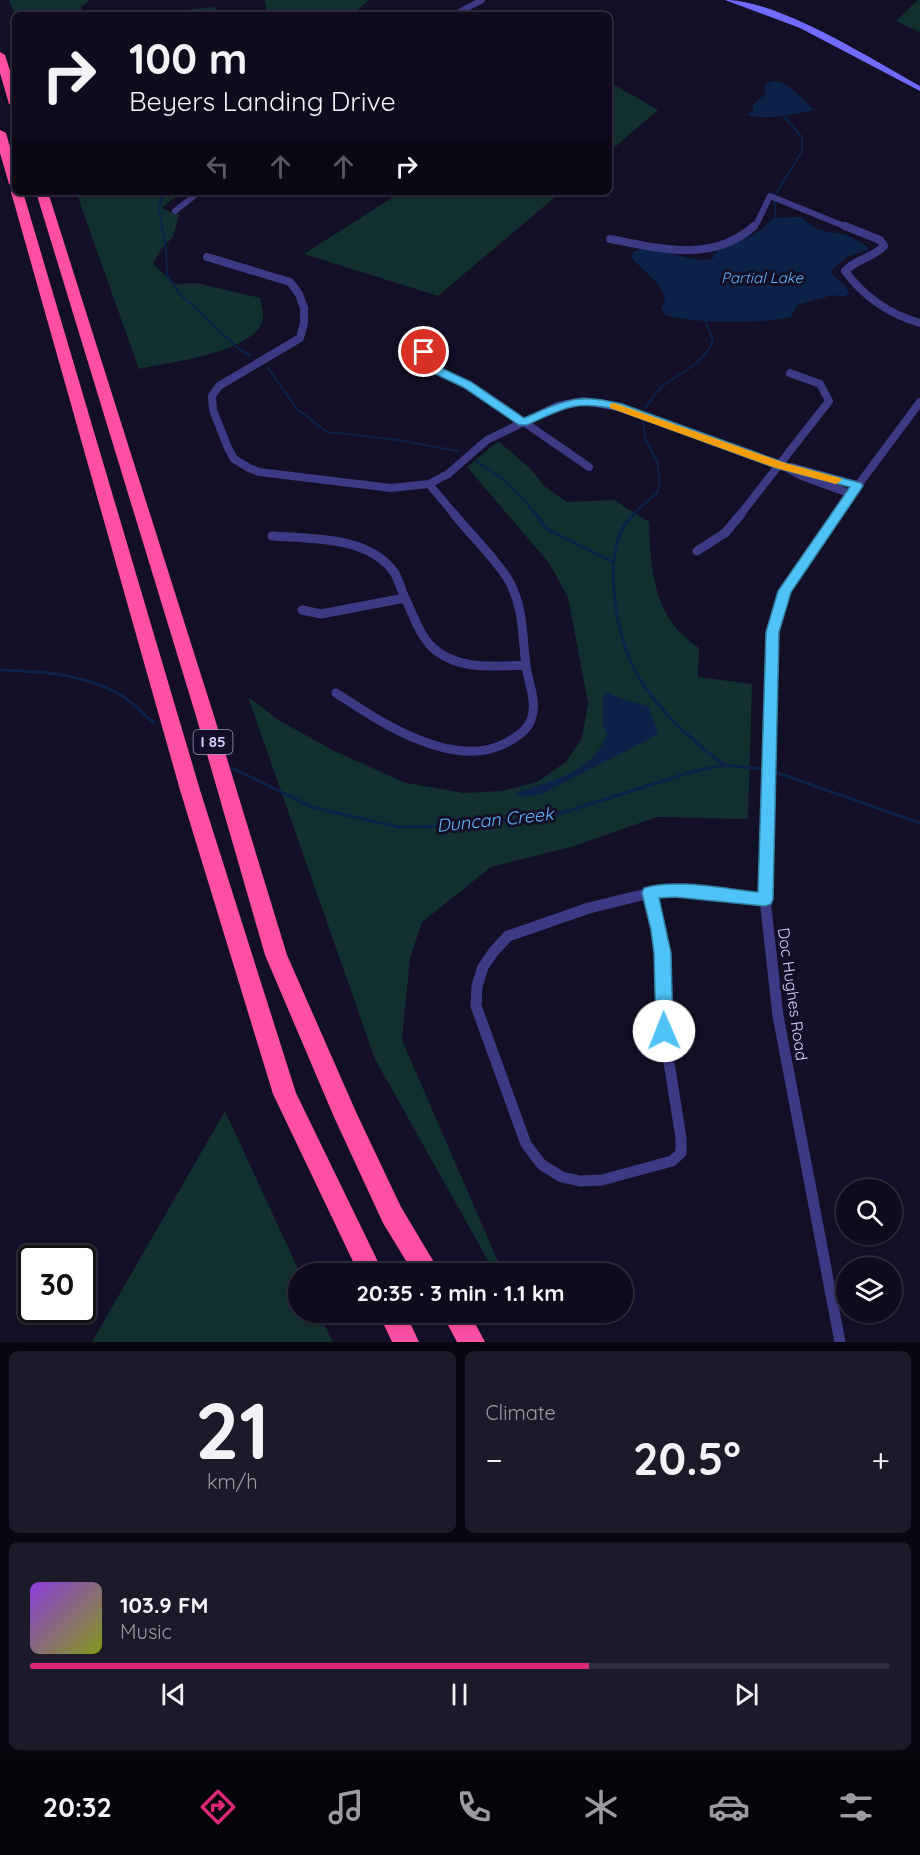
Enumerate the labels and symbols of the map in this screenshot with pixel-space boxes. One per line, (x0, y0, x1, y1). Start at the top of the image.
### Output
water label: Partial Lake (721, 268, 803, 287)
pin (398, 326, 449, 377)
road number: I 85 (194, 730, 232, 754)
water label: Duncan Creek (435, 802, 556, 837)
street label: Doc Hughes Road (774, 926, 812, 1062)
position arrow (632, 999, 696, 1063)
speed limit sign: 30 (18, 1245, 96, 1323)

